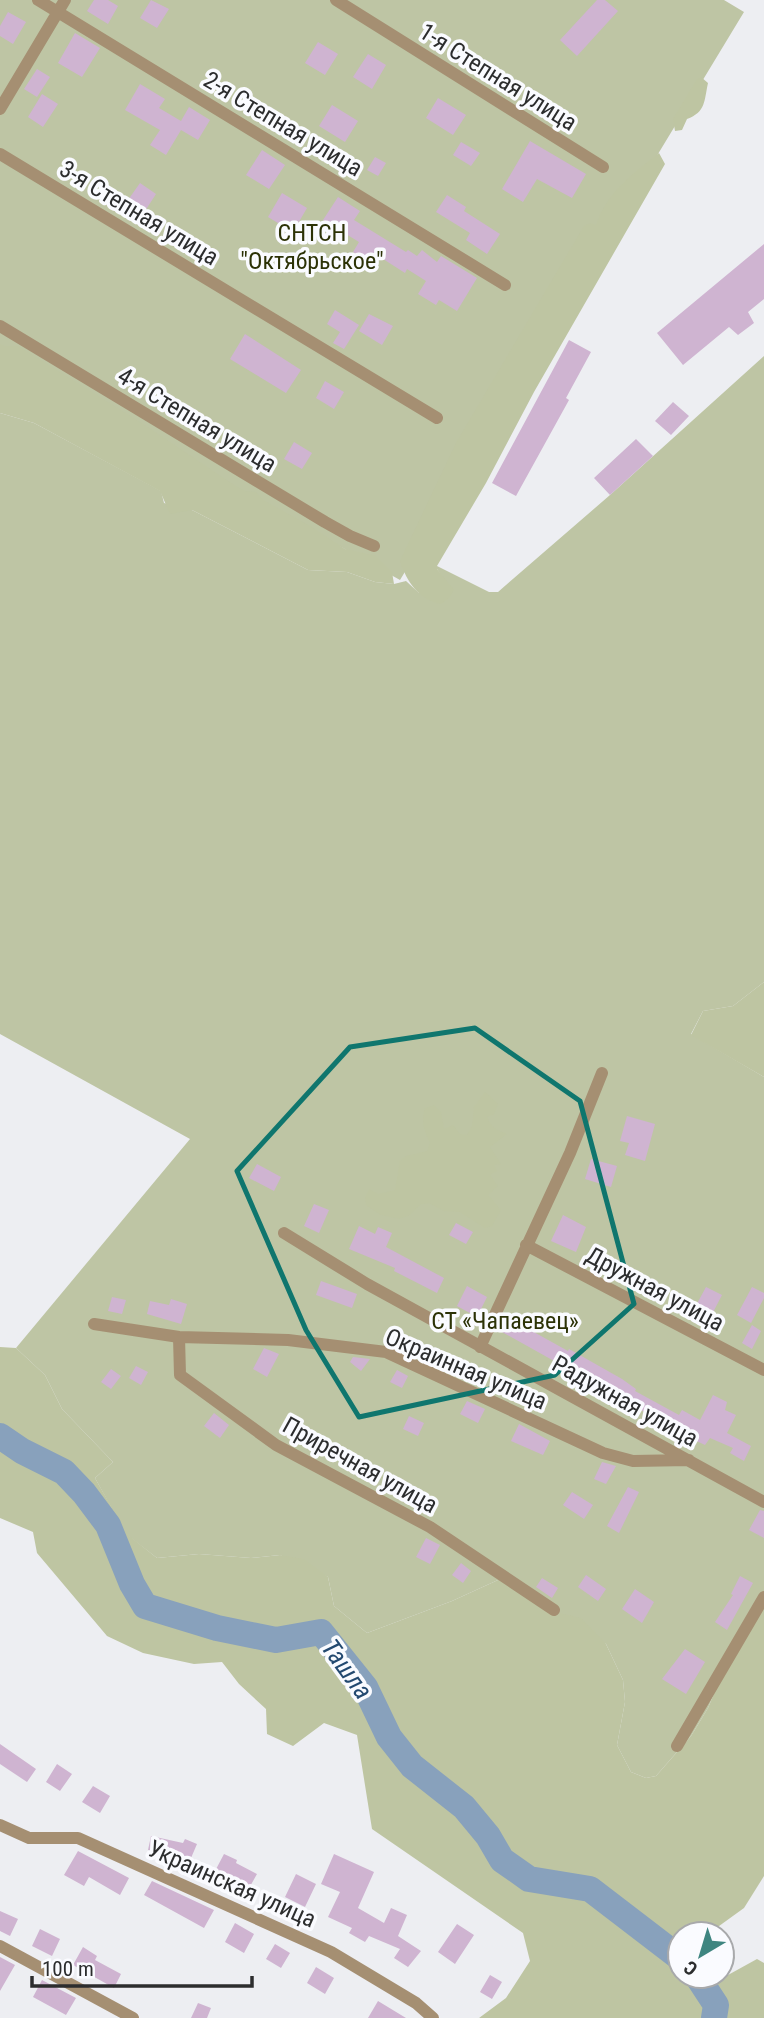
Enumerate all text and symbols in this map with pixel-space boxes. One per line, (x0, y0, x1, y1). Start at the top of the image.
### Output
street label: 1-я Степная улица (414, 17, 582, 137)
street label: 2-я Степная улица (199, 66, 367, 182)
street label: 3-я Степная улица (55, 155, 223, 271)
park label: СНТСН "Октябрьское" (240, 219, 384, 275)
street label: 4-я Степная улица (113, 362, 281, 478)
street label: Дружная улица (581, 1241, 729, 1337)
park label: СТ «Чапаевец» (431, 1307, 579, 1335)
street label: Окраинная улица (381, 1322, 551, 1416)
street label: Радужная улица (547, 1349, 703, 1453)
street label: Приречная улица (278, 1411, 442, 1519)
water label: Ташла (315, 1633, 379, 1705)
street label: Украинская улица (144, 1834, 320, 1934)
north arrow (666, 1920, 736, 1990)
scale bar (32, 1944, 252, 1988)
text: С (679, 1956, 702, 1980)
text: 100 m (42, 1957, 94, 1981)

